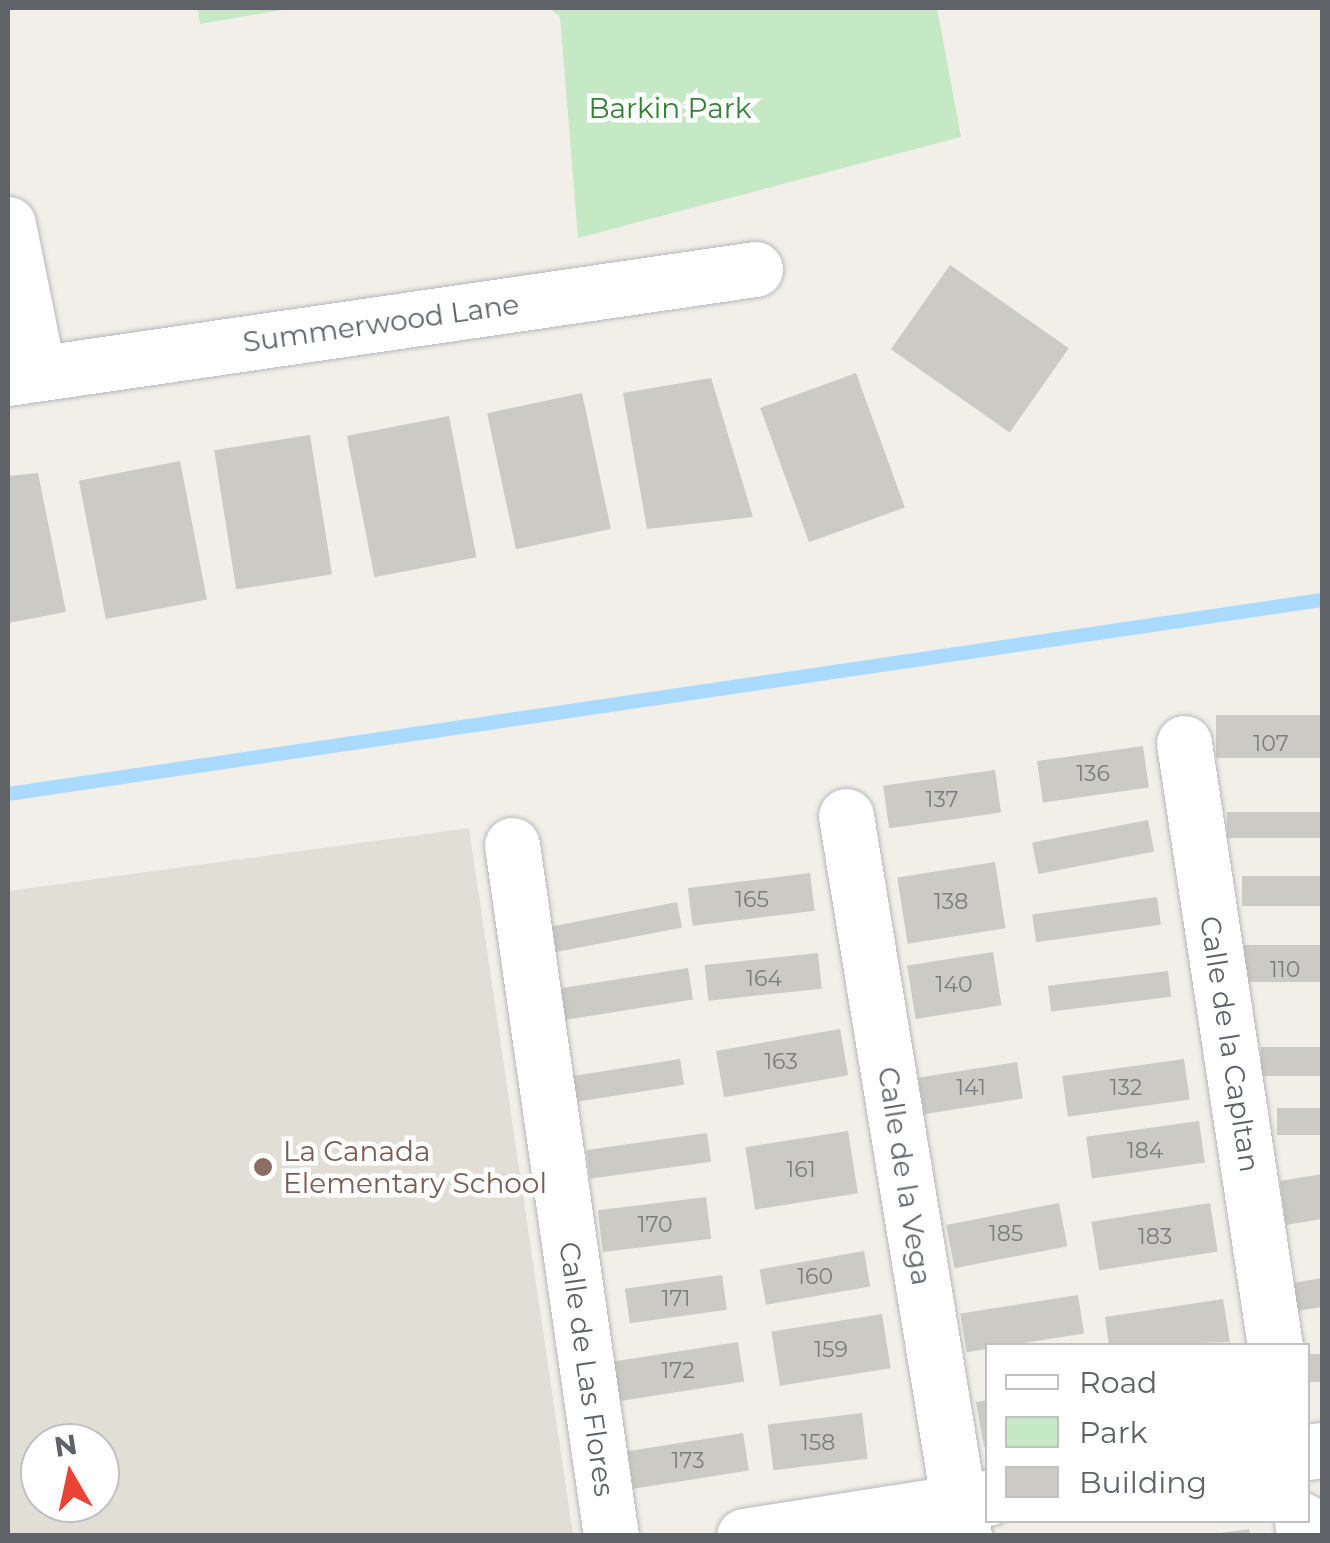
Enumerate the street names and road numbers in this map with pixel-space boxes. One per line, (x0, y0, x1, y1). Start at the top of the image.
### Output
street label: Summerwood Lane (241, 287, 521, 359)
street label: Calle de la Capltan (1193, 914, 1267, 1174)
street label: Calle de la Vega (871, 1064, 939, 1288)
street label: Calle de Las Flores (552, 1239, 622, 1499)

